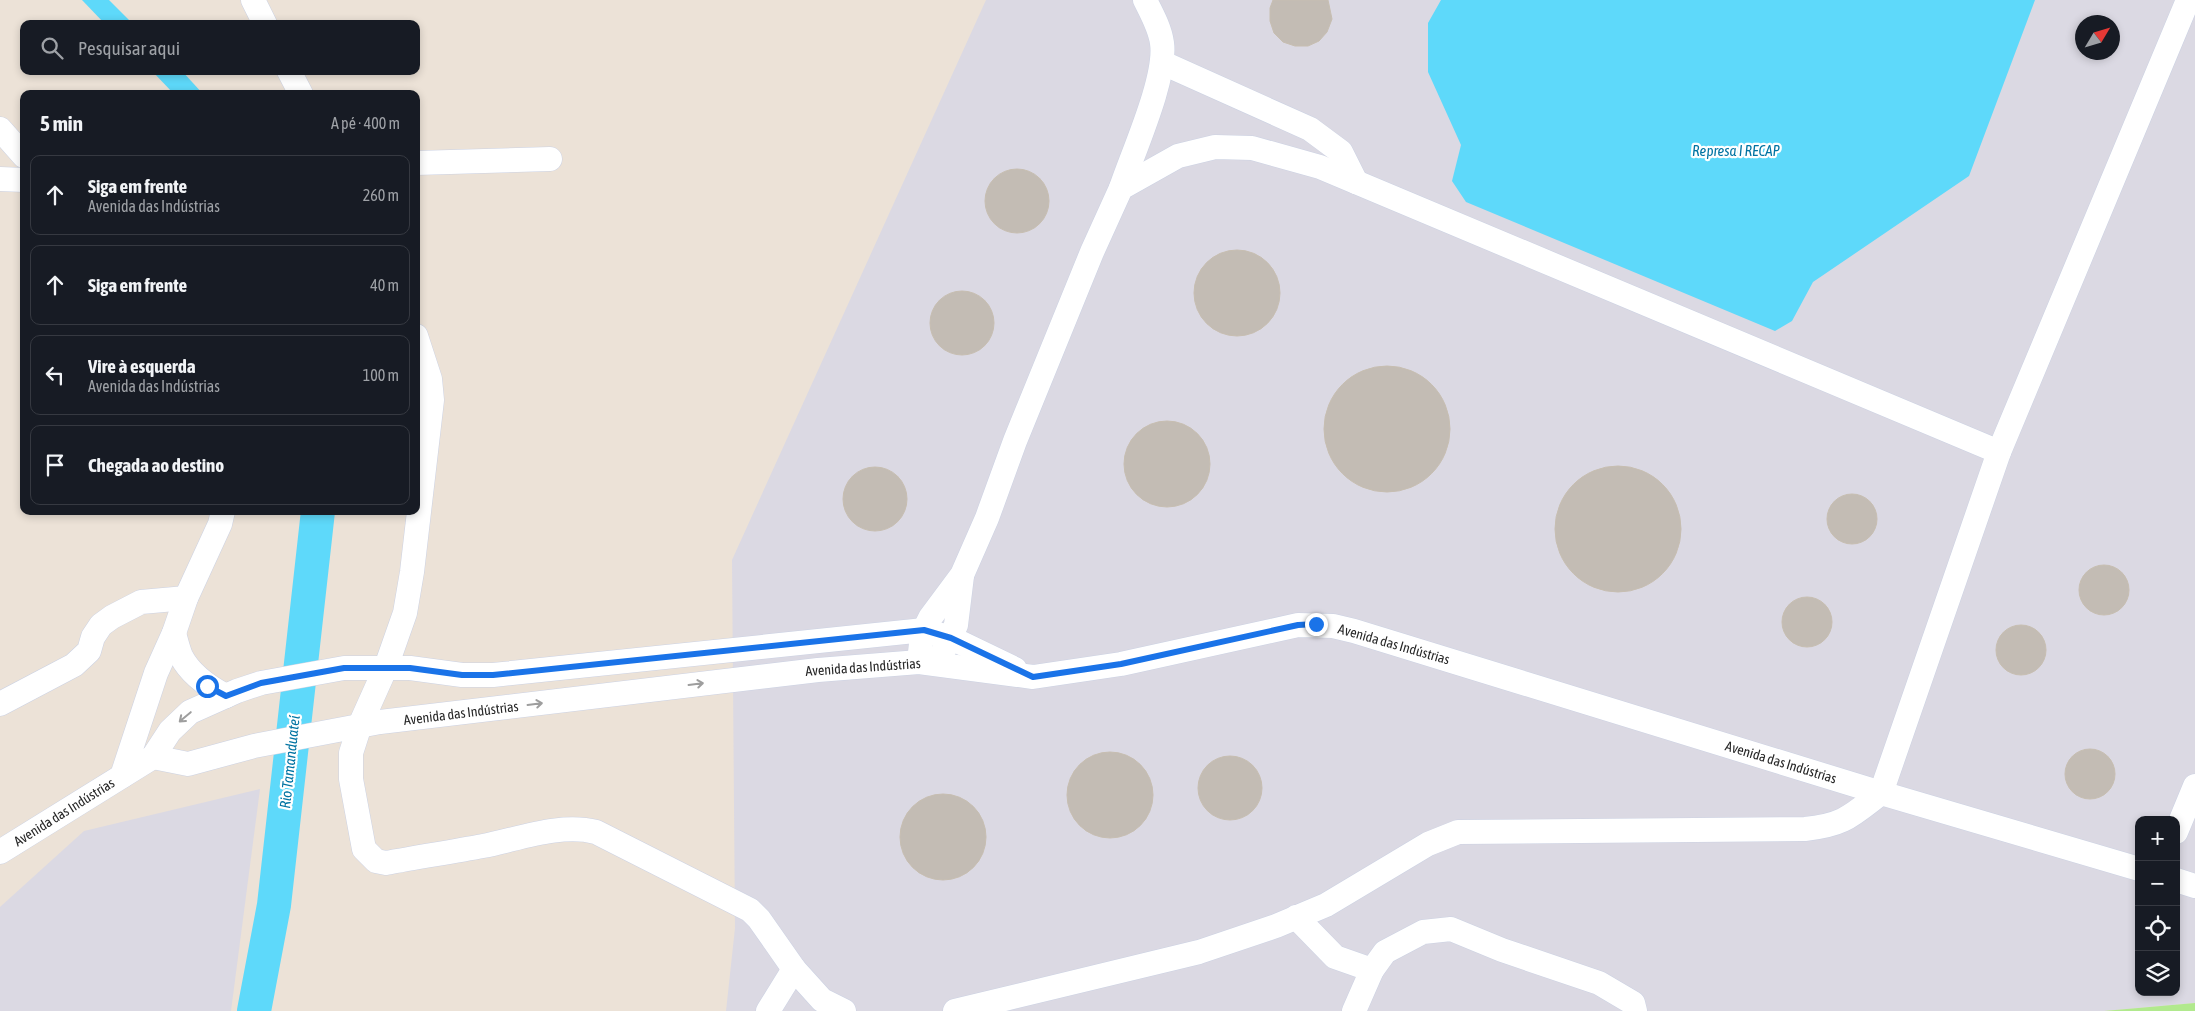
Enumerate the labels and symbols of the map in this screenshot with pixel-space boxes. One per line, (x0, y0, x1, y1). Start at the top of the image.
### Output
north arrow (2075, 15, 2120, 60)
water label: Represa I RECAP (1692, 142, 1781, 159)
route end (1305, 613, 1328, 636)
street label: Avenida das Indústrias (1336, 620, 1452, 668)
street label: Avenida das Indústrias (805, 655, 921, 679)
route start (196, 675, 219, 698)
one-way arrow (688, 679, 704, 689)
street label: Avenida das Indústrias (403, 698, 519, 728)
one-way arrow (527, 699, 543, 709)
one-way arrow (179, 712, 192, 723)
water label: Rio Tamanduateí (276, 714, 303, 809)
street label: Avenida das Indústrias (1723, 737, 1839, 787)
street label: Avenida das Indústrias (11, 775, 117, 849)

